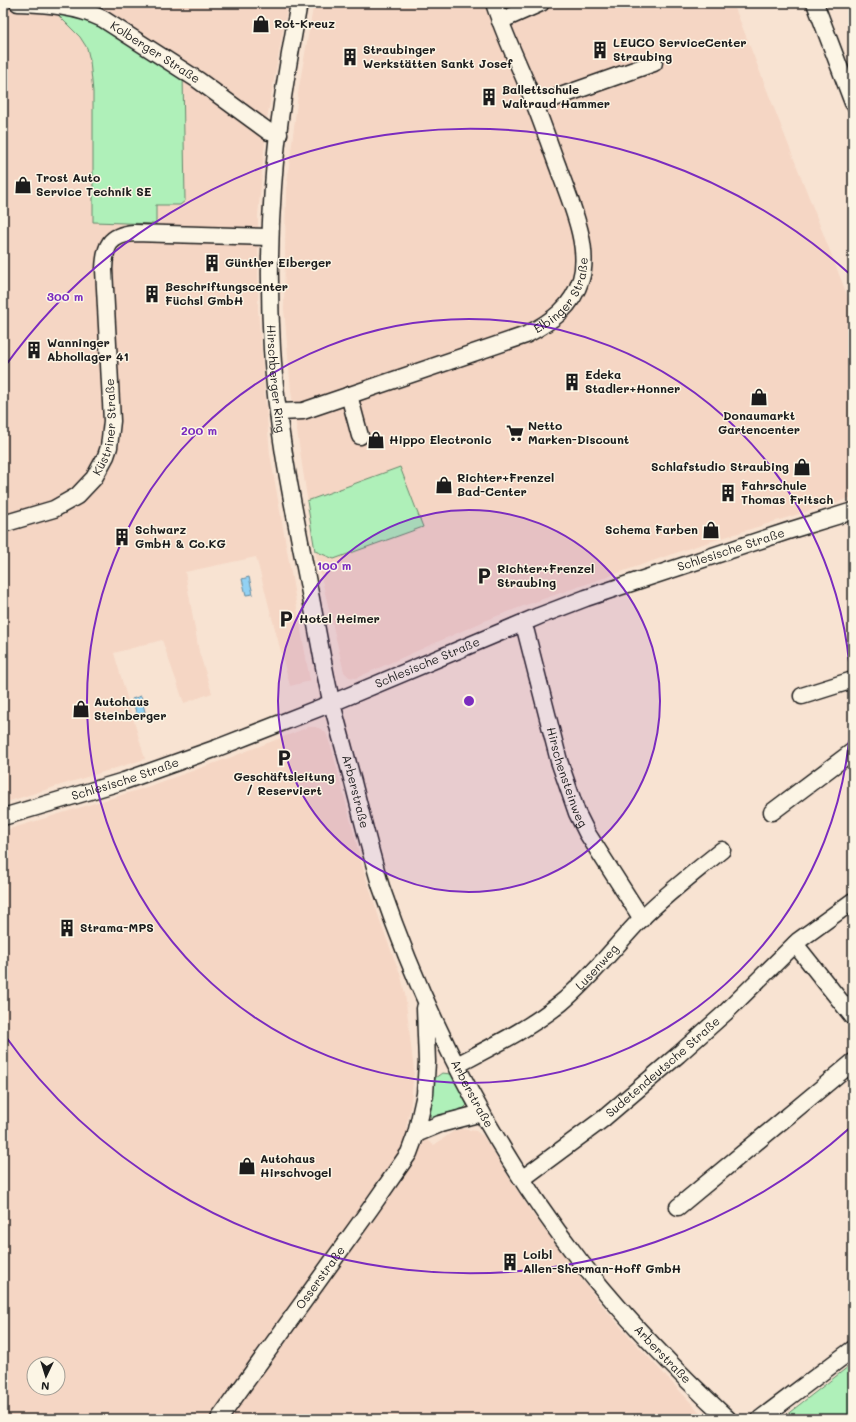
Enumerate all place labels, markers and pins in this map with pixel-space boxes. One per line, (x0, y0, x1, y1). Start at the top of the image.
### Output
shop icon: Rot-Kreuz (251, 14, 271, 34)
place label: Rot-Kreuz (274, 15, 335, 31)
place label: LEUCO ServiceCenter Straubing (613, 34, 747, 64)
building icon: LEUCO ServiceCenter Straubing (590, 40, 610, 60)
place label: Straubinger Werkstätten Sankt Josef (363, 41, 513, 71)
building icon: Straubinger Werkstätten Sankt Josef (340, 47, 360, 67)
place label: Ballettschule Waltraud Hammer (502, 81, 610, 111)
building icon: Ballettschule Waltraud Hammer (479, 87, 499, 107)
place label: Trost Auto Service Technik SE (36, 169, 152, 199)
shop icon: Trost Auto Service Technik SE (13, 175, 33, 195)
building icon: Günther Eiberger (202, 253, 222, 273)
place label: Günther Eiberger (225, 254, 331, 270)
place label: Beschriftungscenter Füchsl GmbH (165, 278, 288, 308)
building icon: Beschriftungscenter Füchsl GmbH (142, 284, 162, 304)
place label: Wanninger Abhollager 41 (47, 334, 129, 364)
building icon: Wanninger Abhollager 41 (24, 340, 44, 360)
place label: Edeka Stadler+Honner (585, 366, 680, 396)
building icon: Edeka Stadler+Honner (562, 372, 582, 392)
shop icon: Donaumarkt Gartencenter (749, 387, 769, 407)
place label: Donaumarkt Gartencenter (718, 407, 800, 437)
place label: Netto Marken-Discount (528, 417, 629, 447)
supermarket icon: Netto Marken-Discount (505, 423, 525, 443)
shop icon: Hippo Electronic (366, 430, 386, 450)
place label: Hippo Electronic (389, 431, 492, 447)
shop icon: Schlafstudio Straubing (792, 457, 812, 477)
place label: Schlafstudio Straubing (651, 458, 789, 474)
place label: Richter+Frenzel Bad-Center (457, 469, 554, 499)
shop icon: Richter+Frenzel Bad-Center (434, 475, 454, 495)
place label: Fahrschule Thomas Fritsch (741, 477, 833, 507)
building icon: Fahrschule Thomas Fritsch (718, 483, 738, 503)
shop icon: Schema Farben (701, 520, 721, 540)
place label: Schwarz GmbH & Co.KG (135, 521, 226, 551)
place label: Schema Farben (605, 521, 698, 537)
building icon: Schwarz GmbH & Co.KG (112, 527, 132, 547)
place label: Richter+Frenzel Straubing (497, 560, 594, 590)
parking icon: Richter+Frenzel Straubing (474, 566, 494, 586)
parking icon: Hotel Heimer (276, 609, 296, 629)
place label: Hotel Heimer (299, 610, 380, 626)
place label: Autohaus Steinberger (94, 693, 167, 723)
centre of rings (462, 694, 476, 708)
shop icon: Autohaus Steinberger (71, 699, 91, 719)
parking icon: Geschäftsleitung / Reserviert (274, 748, 294, 768)
place label: Geschäftsleitung / Reserviert (233, 768, 335, 798)
building icon: Strama-MPS (57, 918, 77, 938)
place label: Strama-MPS (80, 919, 154, 935)
place label: Autohaus Hirschvogel (260, 1150, 332, 1180)
shop icon: Autohaus Hirschvogel (237, 1156, 257, 1176)
place label: Loibl Allen-Sherman-Hoff GmbH (523, 1246, 681, 1276)
building icon: Loibl Allen-Sherman-Hoff GmbH (500, 1252, 520, 1272)

